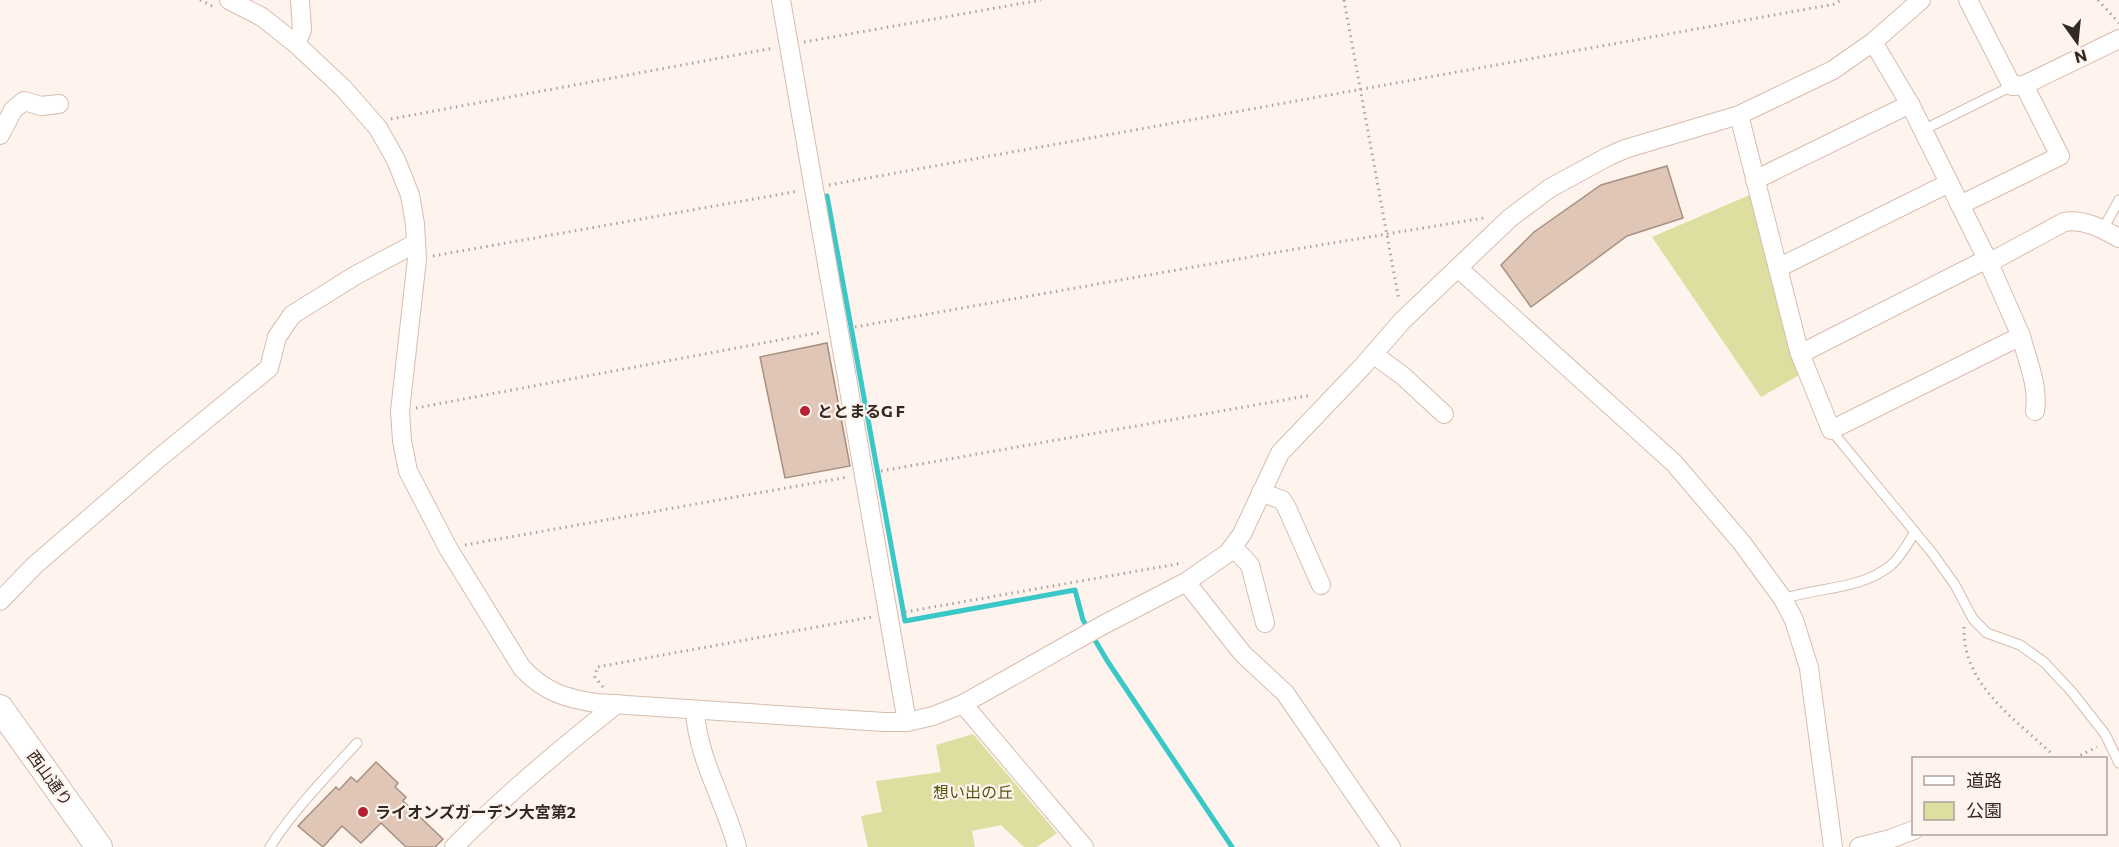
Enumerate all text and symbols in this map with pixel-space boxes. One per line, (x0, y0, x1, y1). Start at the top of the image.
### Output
north arrow (2047, 12, 2107, 72)
text: N (2073, 46, 2089, 68)
place label: ととまるG F (817, 401, 905, 420)
marker: ととまるG F (798, 404, 812, 418)
street label: 西山通り (24, 746, 77, 809)
legend (1912, 757, 2107, 835)
text: 道路 (1966, 769, 2002, 791)
park label: 想い出の丘 (933, 782, 1013, 801)
text: 公園 (1966, 799, 2002, 821)
place label: ライオンズガーデン大宮第2 (375, 802, 576, 821)
marker: ライオンズガーデン大宮第2 (356, 805, 370, 819)

